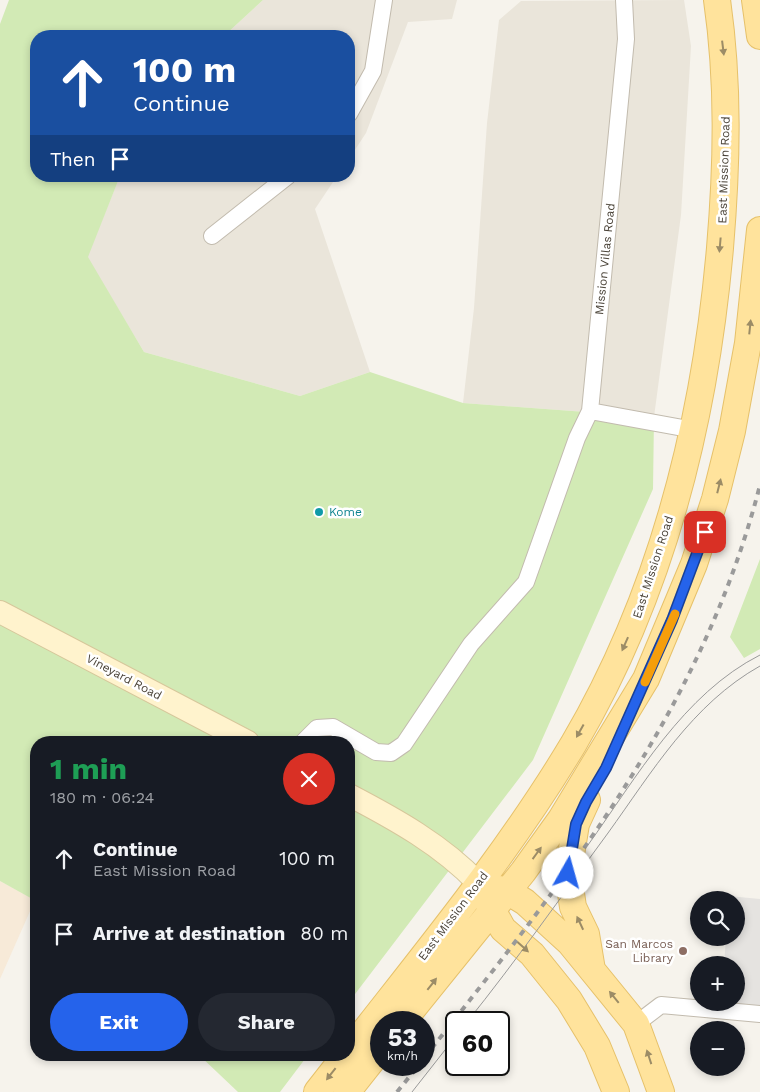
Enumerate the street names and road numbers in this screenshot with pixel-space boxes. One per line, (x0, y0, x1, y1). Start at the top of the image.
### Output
street label: East Mission Road (715, 116, 733, 224)
street label: Mission Villas Road (592, 202, 618, 316)
street label: East Mission Road (630, 514, 676, 620)
street label: Vineyard Road (84, 651, 164, 703)
street label: East Mission Road (415, 869, 491, 963)

